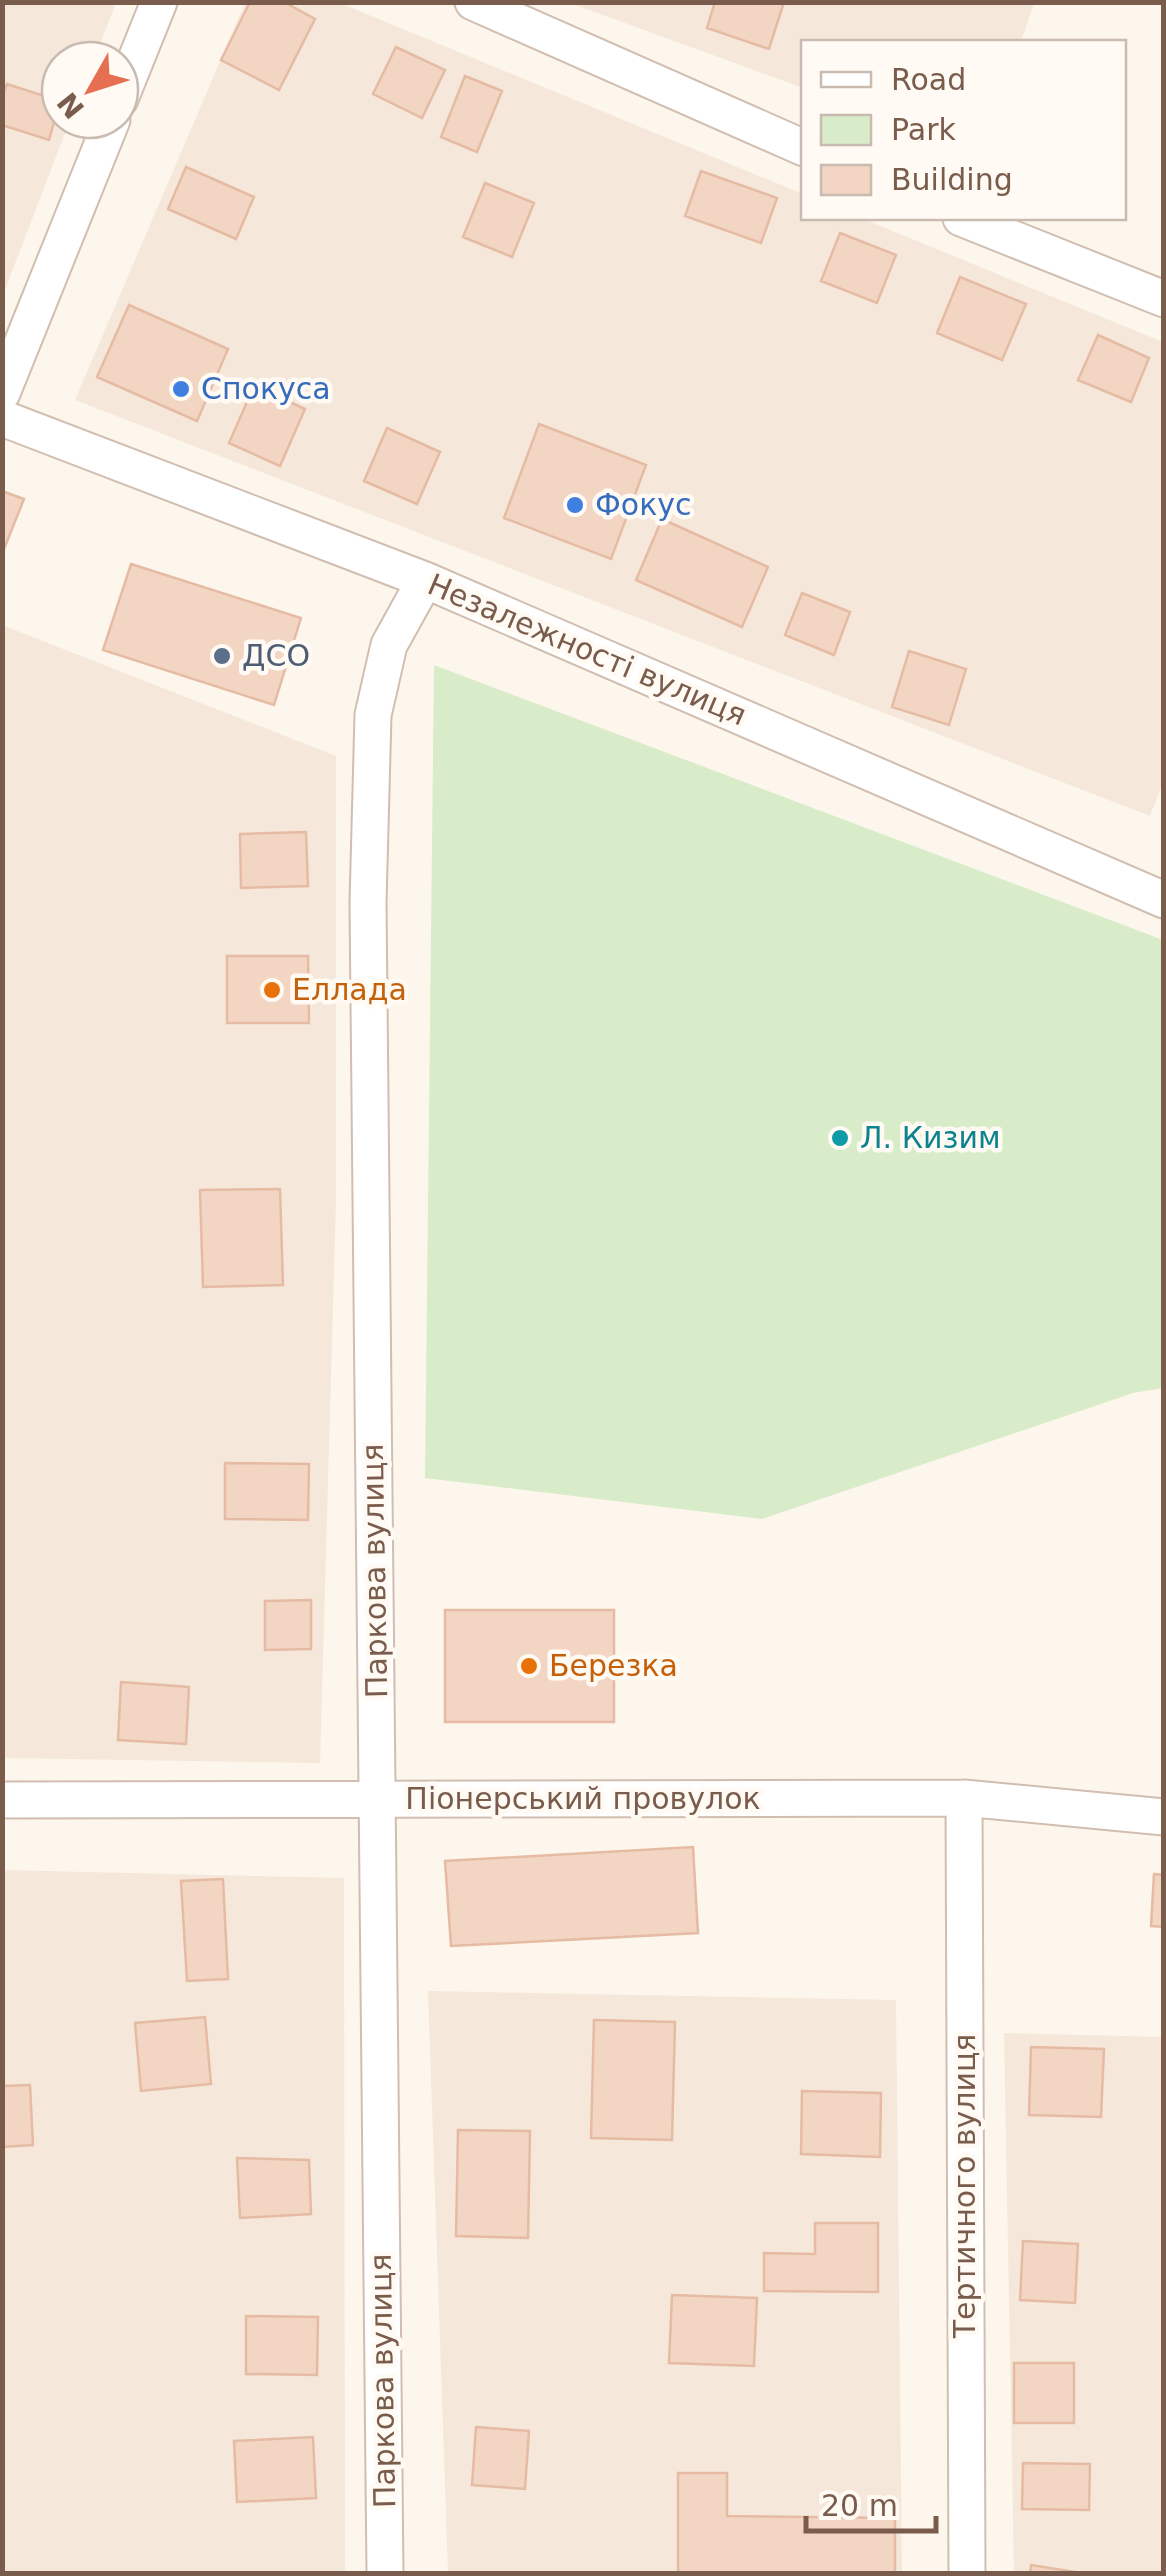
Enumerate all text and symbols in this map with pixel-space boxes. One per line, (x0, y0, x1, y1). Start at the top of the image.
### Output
north arrow (40, 40, 140, 140)
legend (801, 40, 1126, 220)
text: Road (891, 62, 966, 97)
text: N (51, 86, 91, 125)
text: Park (891, 112, 956, 147)
text: Building (891, 162, 1013, 197)
place label: Спокуса (201, 371, 331, 406)
marker: Спокуса (170, 378, 192, 400)
place label: Фокус (595, 487, 692, 522)
marker: Фокус (564, 494, 586, 516)
street label: Незалежності вулиця (423, 567, 752, 733)
place label: ДСО (242, 638, 310, 673)
marker: ДСО (211, 645, 233, 667)
place label: Еллада (292, 972, 407, 1007)
marker: Еллада (261, 979, 283, 1001)
place label: Л. Кизим (860, 1120, 1001, 1155)
marker: Л. Кизим (829, 1127, 851, 1149)
street label: Паркова вулиця (355, 1443, 394, 1699)
place label: Березка (549, 1648, 678, 1683)
marker: Березка (518, 1655, 540, 1677)
street label: Піонерський провулок (405, 1781, 761, 1816)
street label: Тертичного вулиця (947, 2034, 982, 2339)
street label: Паркова вулиця (363, 2253, 402, 2509)
scale bar (806, 2471, 936, 2533)
text: 20 m (821, 2488, 898, 2523)

